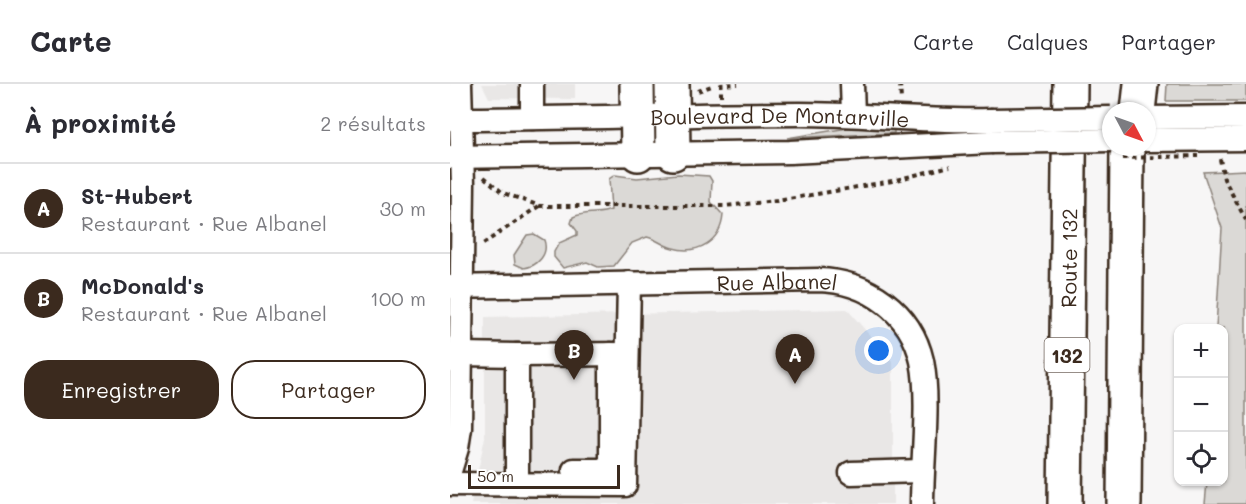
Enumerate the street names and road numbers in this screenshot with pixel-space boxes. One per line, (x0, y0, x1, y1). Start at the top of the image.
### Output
street label: Boulevard De Montarville (650, 100, 910, 132)
street label: Route 132 (1054, 208, 1082, 308)
street label: Rue Albanel (716, 266, 839, 295)
road number: 132 (1044, 338, 1090, 372)

